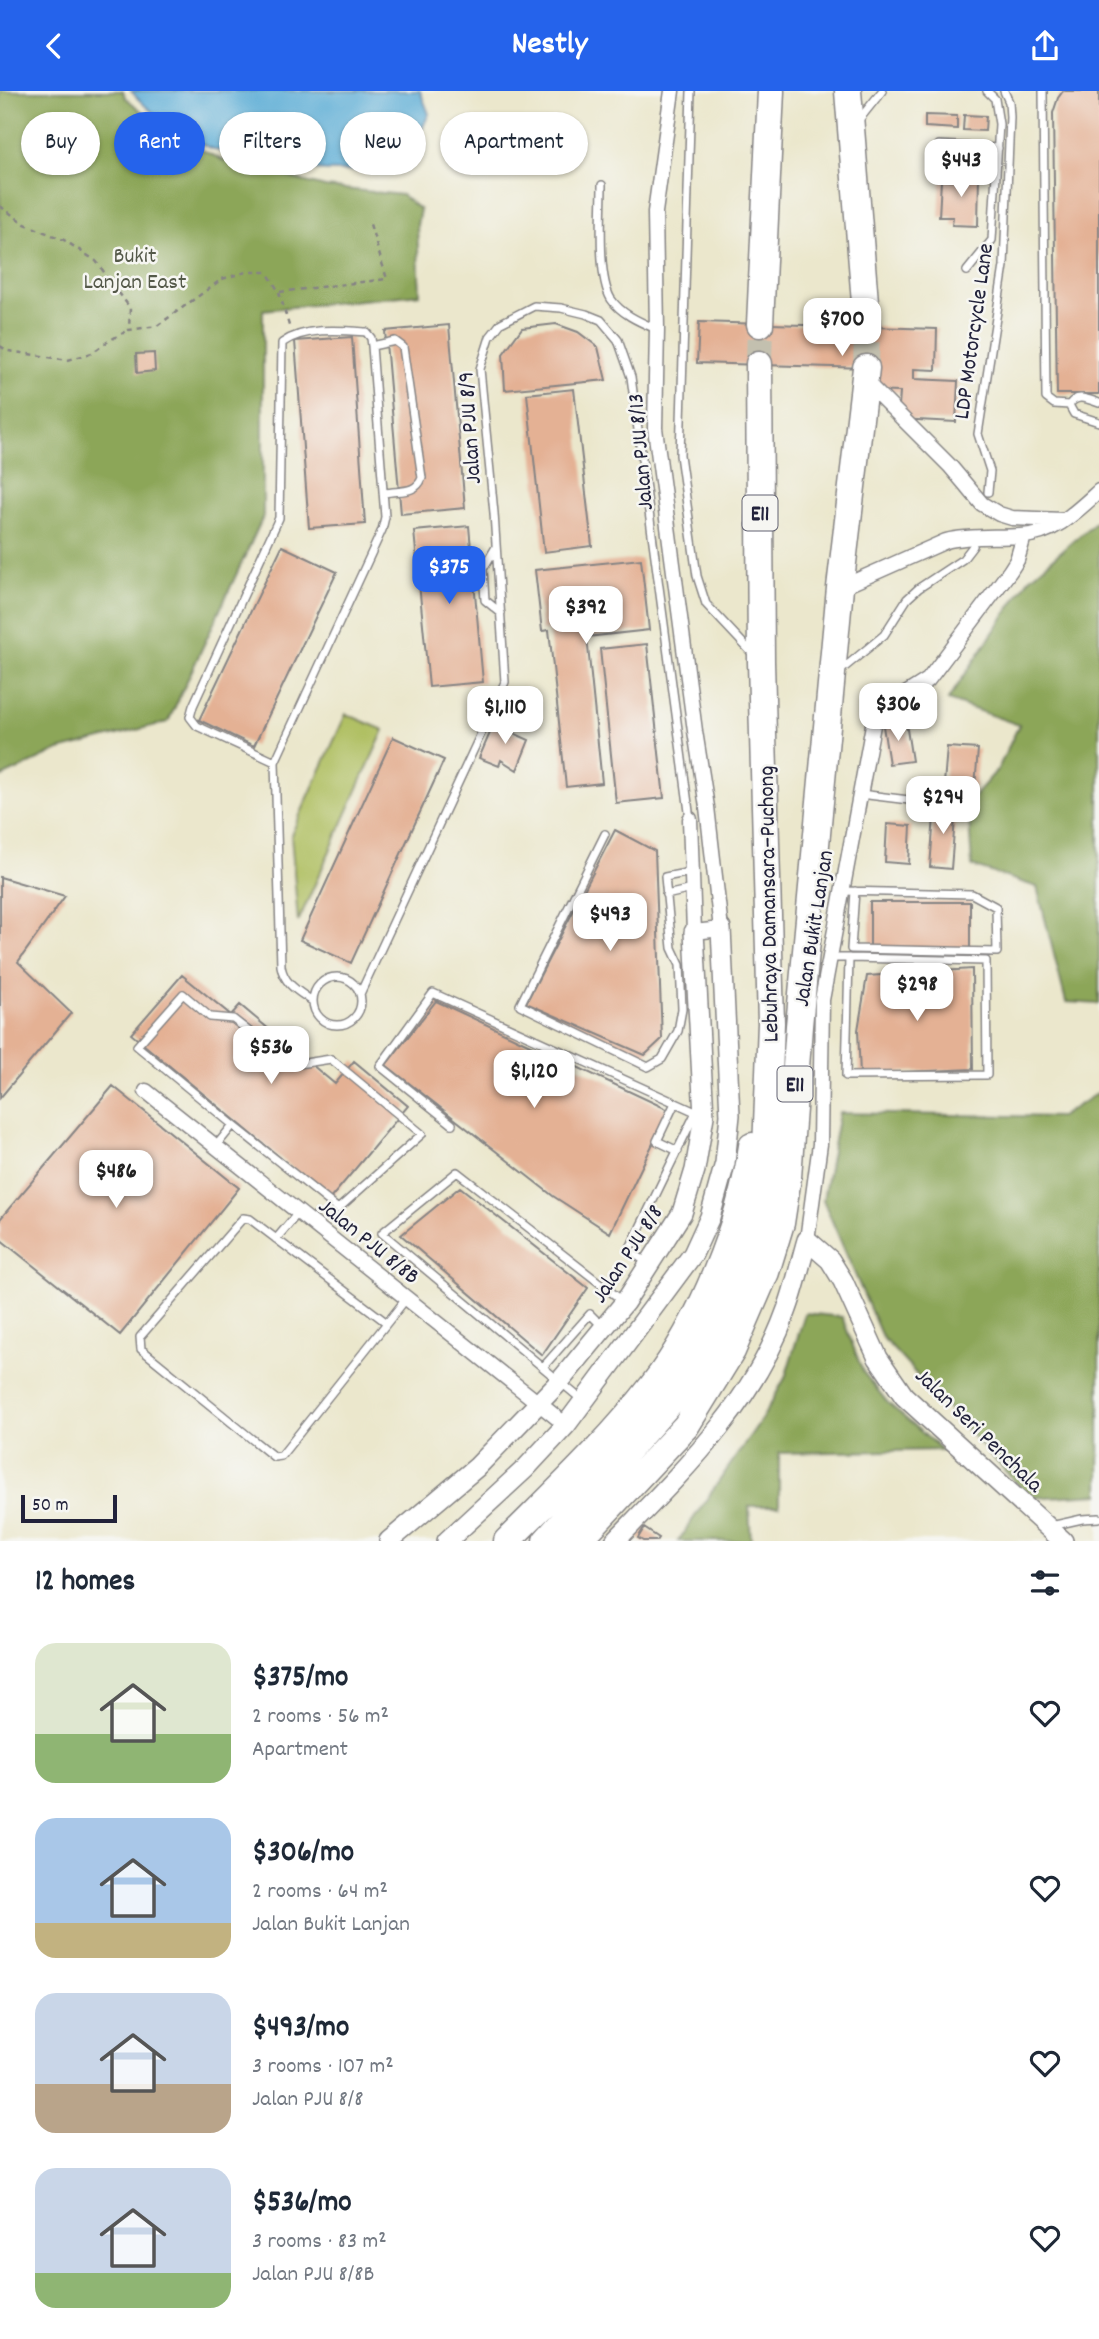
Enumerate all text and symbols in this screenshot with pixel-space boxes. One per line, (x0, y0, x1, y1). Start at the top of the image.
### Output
text: Nestly (512, 23, 587, 69)
icon: back (35, 27, 73, 65)
icon: share (1026, 27, 1064, 65)
chip: Buy (21, 112, 100, 175)
chip: Rent (114, 112, 205, 175)
chip: Filters (219, 112, 326, 175)
chip: New (340, 112, 426, 175)
chip: Apartment (440, 112, 588, 175)
pin: $443 (920, 139, 1002, 199)
text: $443 (941, 145, 981, 178)
park label: Bukit Lanjan East (84, 241, 186, 300)
street label: LDP Motorcycle Lane (947, 241, 1004, 422)
pin: $700 (801, 299, 883, 358)
text: $700 (819, 304, 865, 337)
street label: Jalan PJU 8/9 (451, 370, 492, 485)
street label: Jalan PJU 8/13 (621, 392, 664, 512)
road number: E11 (742, 495, 778, 531)
pin: $375 (408, 547, 490, 606)
text: $375 (428, 552, 470, 585)
pin: $392 (545, 587, 627, 646)
text: $392 (565, 592, 607, 625)
pin: $306 (857, 683, 939, 743)
pin: $1,110 (448, 687, 562, 746)
text: $306 (875, 689, 921, 722)
text: $1,110 (483, 692, 527, 725)
street label: Lebuhraya Damansara–Puchong (752, 765, 789, 1043)
pin: $294 (902, 777, 984, 836)
text: $294 (922, 782, 964, 815)
street label: Jalan Bukit Lanjan (787, 848, 844, 1009)
pin: $493 (569, 893, 651, 953)
text: $493 (589, 899, 631, 932)
pin: $298 (876, 963, 958, 1023)
text: $298 (896, 969, 938, 1002)
pin: $536 (230, 1027, 312, 1086)
text: $536 (249, 1032, 293, 1065)
pin: $1,120 (477, 1051, 591, 1110)
text: $1,120 (510, 1056, 558, 1089)
road number: E11 (778, 1067, 812, 1101)
pin: $486 (75, 1151, 157, 1210)
text: $486 (95, 1156, 137, 1189)
street label: Jalan PJU 8/8B (310, 1191, 426, 1294)
street label: Jalan PJU 8/8 (585, 1199, 673, 1311)
street label: Jalan Seri Penchala (906, 1361, 1050, 1502)
scale bar (21, 1492, 117, 1524)
text: 50 m (32, 1493, 69, 1520)
text: 12 homes (35, 1562, 135, 1605)
icon: filters (1026, 1564, 1064, 1602)
text: $375/mo (252, 1658, 348, 1701)
icon: home (91, 1671, 175, 1755)
icon: heart (1026, 1694, 1064, 1732)
text: 2 rooms · 56 m² (252, 1701, 389, 1734)
text: Apartment (252, 1734, 348, 1767)
text: $306/mo (252, 1833, 354, 1876)
icon: home (91, 1846, 175, 1930)
icon: heart (1026, 1869, 1064, 1907)
text: 2 rooms · 64 m² (252, 1876, 388, 1909)
text: Jalan Bukit Lanjan (252, 1909, 410, 1942)
text: $493/mo (252, 2008, 349, 2051)
icon: home (91, 2021, 175, 2105)
icon: heart (1026, 2044, 1064, 2082)
text: 3 rooms · 107 m² (252, 2051, 394, 2084)
text: Jalan PJU 8/8 (252, 2084, 363, 2117)
text: $536/mo (252, 2183, 352, 2226)
icon: home (91, 2196, 175, 2280)
icon: heart (1026, 2219, 1064, 2257)
text: 3 rooms · 83 m² (252, 2226, 387, 2259)
text: Jalan PJU 8/8B (252, 2259, 374, 2292)

